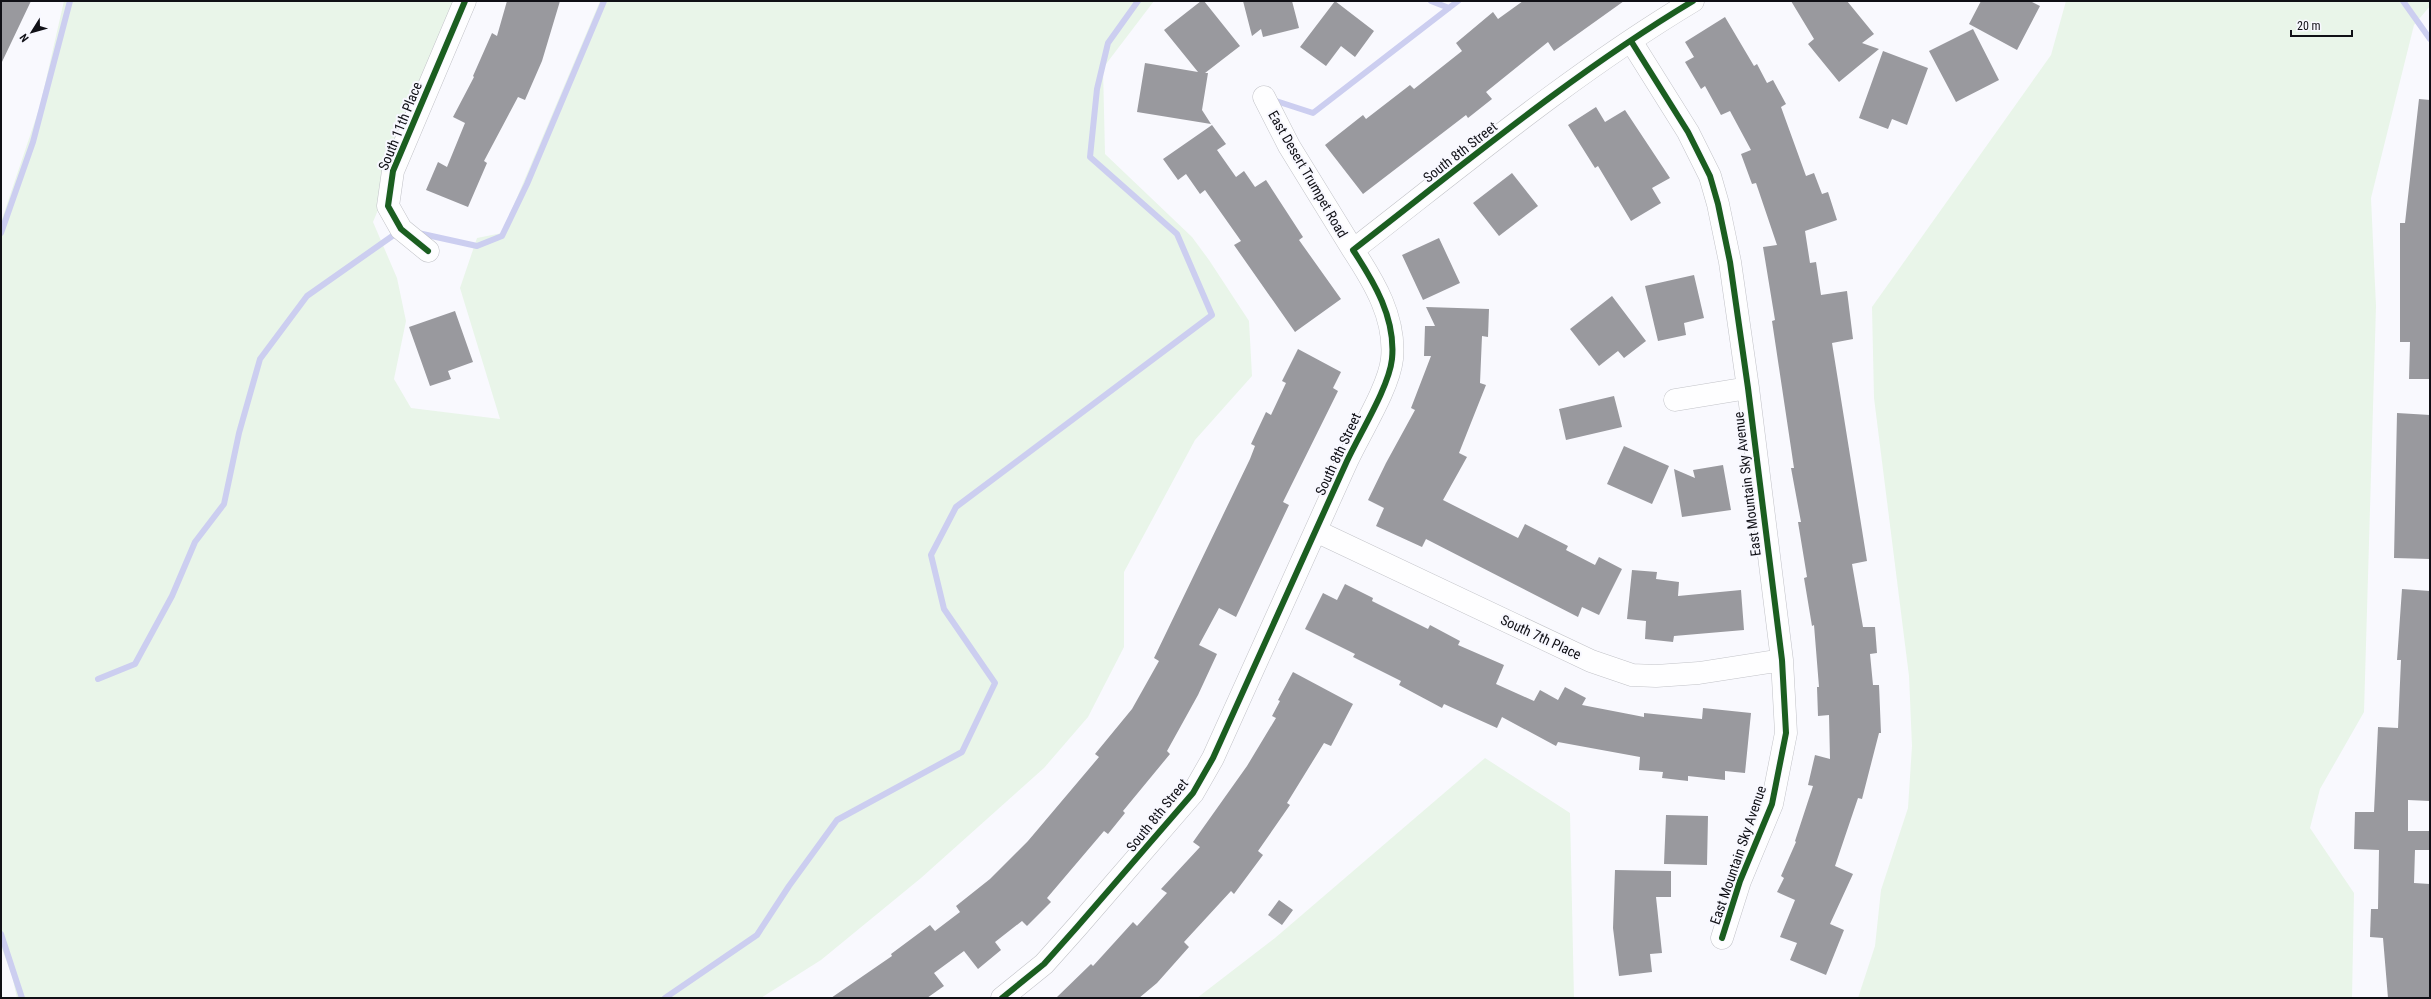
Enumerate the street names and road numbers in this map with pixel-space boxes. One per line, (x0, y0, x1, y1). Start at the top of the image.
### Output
street label: South 11th Place (375, 79, 425, 172)
street label: East Desert Trumpet Road (1265, 108, 1351, 240)
street label: South 8th Street (1420, 118, 1500, 186)
street label: South 8th Street (1312, 410, 1364, 498)
street label: East Mountain Sky Avenue (1730, 410, 1764, 557)
street label: South 7th Place (1498, 611, 1584, 663)
street label: South 8th Street (1123, 775, 1191, 855)
street label: East Mountain Sky Avenue (1707, 783, 1769, 926)

